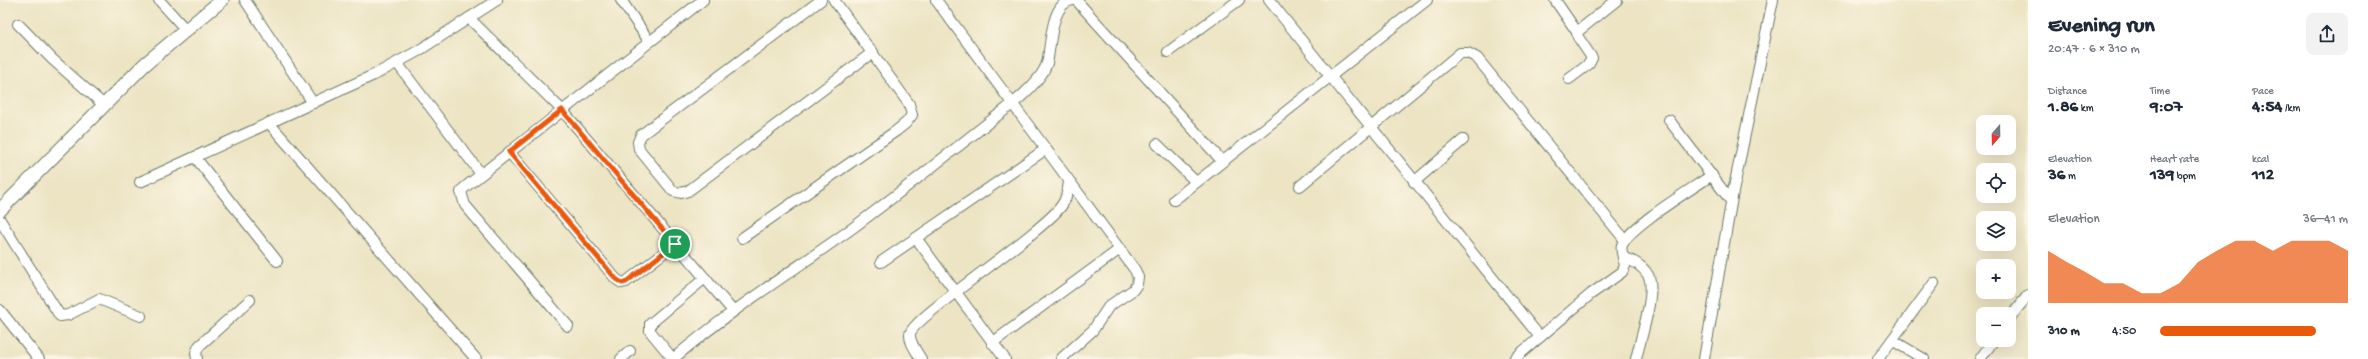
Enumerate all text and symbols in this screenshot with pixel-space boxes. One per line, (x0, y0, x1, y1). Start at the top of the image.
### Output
button: share (2306, 13, 2348, 55)
text: Evening run (2048, 14, 2155, 40)
text: 20:47 · 6 × 310 m (2048, 42, 2140, 57)
text: Distance (2048, 86, 2087, 98)
text: Time (2150, 86, 2170, 98)
text: Pace (2252, 86, 2274, 98)
text: 1.86 (2048, 98, 2078, 118)
text: 9:07 (2150, 98, 2182, 118)
text: 4:54 (2252, 98, 2282, 118)
text: km (2078, 103, 2093, 115)
text: /km (2282, 103, 2300, 115)
north arrow (1976, 115, 2016, 155)
map controls (1976, 115, 2016, 347)
text: Elevation (2048, 154, 2092, 166)
text: Heart rate (2150, 154, 2199, 166)
text: kcal (2252, 154, 2269, 166)
button: locate (1976, 163, 2016, 203)
text: 36 (2048, 166, 2065, 186)
text: 139 (2150, 166, 2174, 186)
text: 112 (2252, 166, 2274, 186)
text: m (2065, 171, 2076, 183)
text: bpm (2174, 171, 2196, 183)
button: layers (1976, 211, 2016, 251)
text: Elevation (2048, 212, 2100, 227)
text: 36–41 m (2303, 212, 2348, 227)
pin (658, 227, 692, 261)
icon: arrive (664, 233, 686, 255)
button: + (1976, 259, 2016, 299)
button: − (1976, 307, 2016, 347)
text: 310 m (2048, 324, 2080, 339)
text: 4:50 (2112, 324, 2136, 339)

